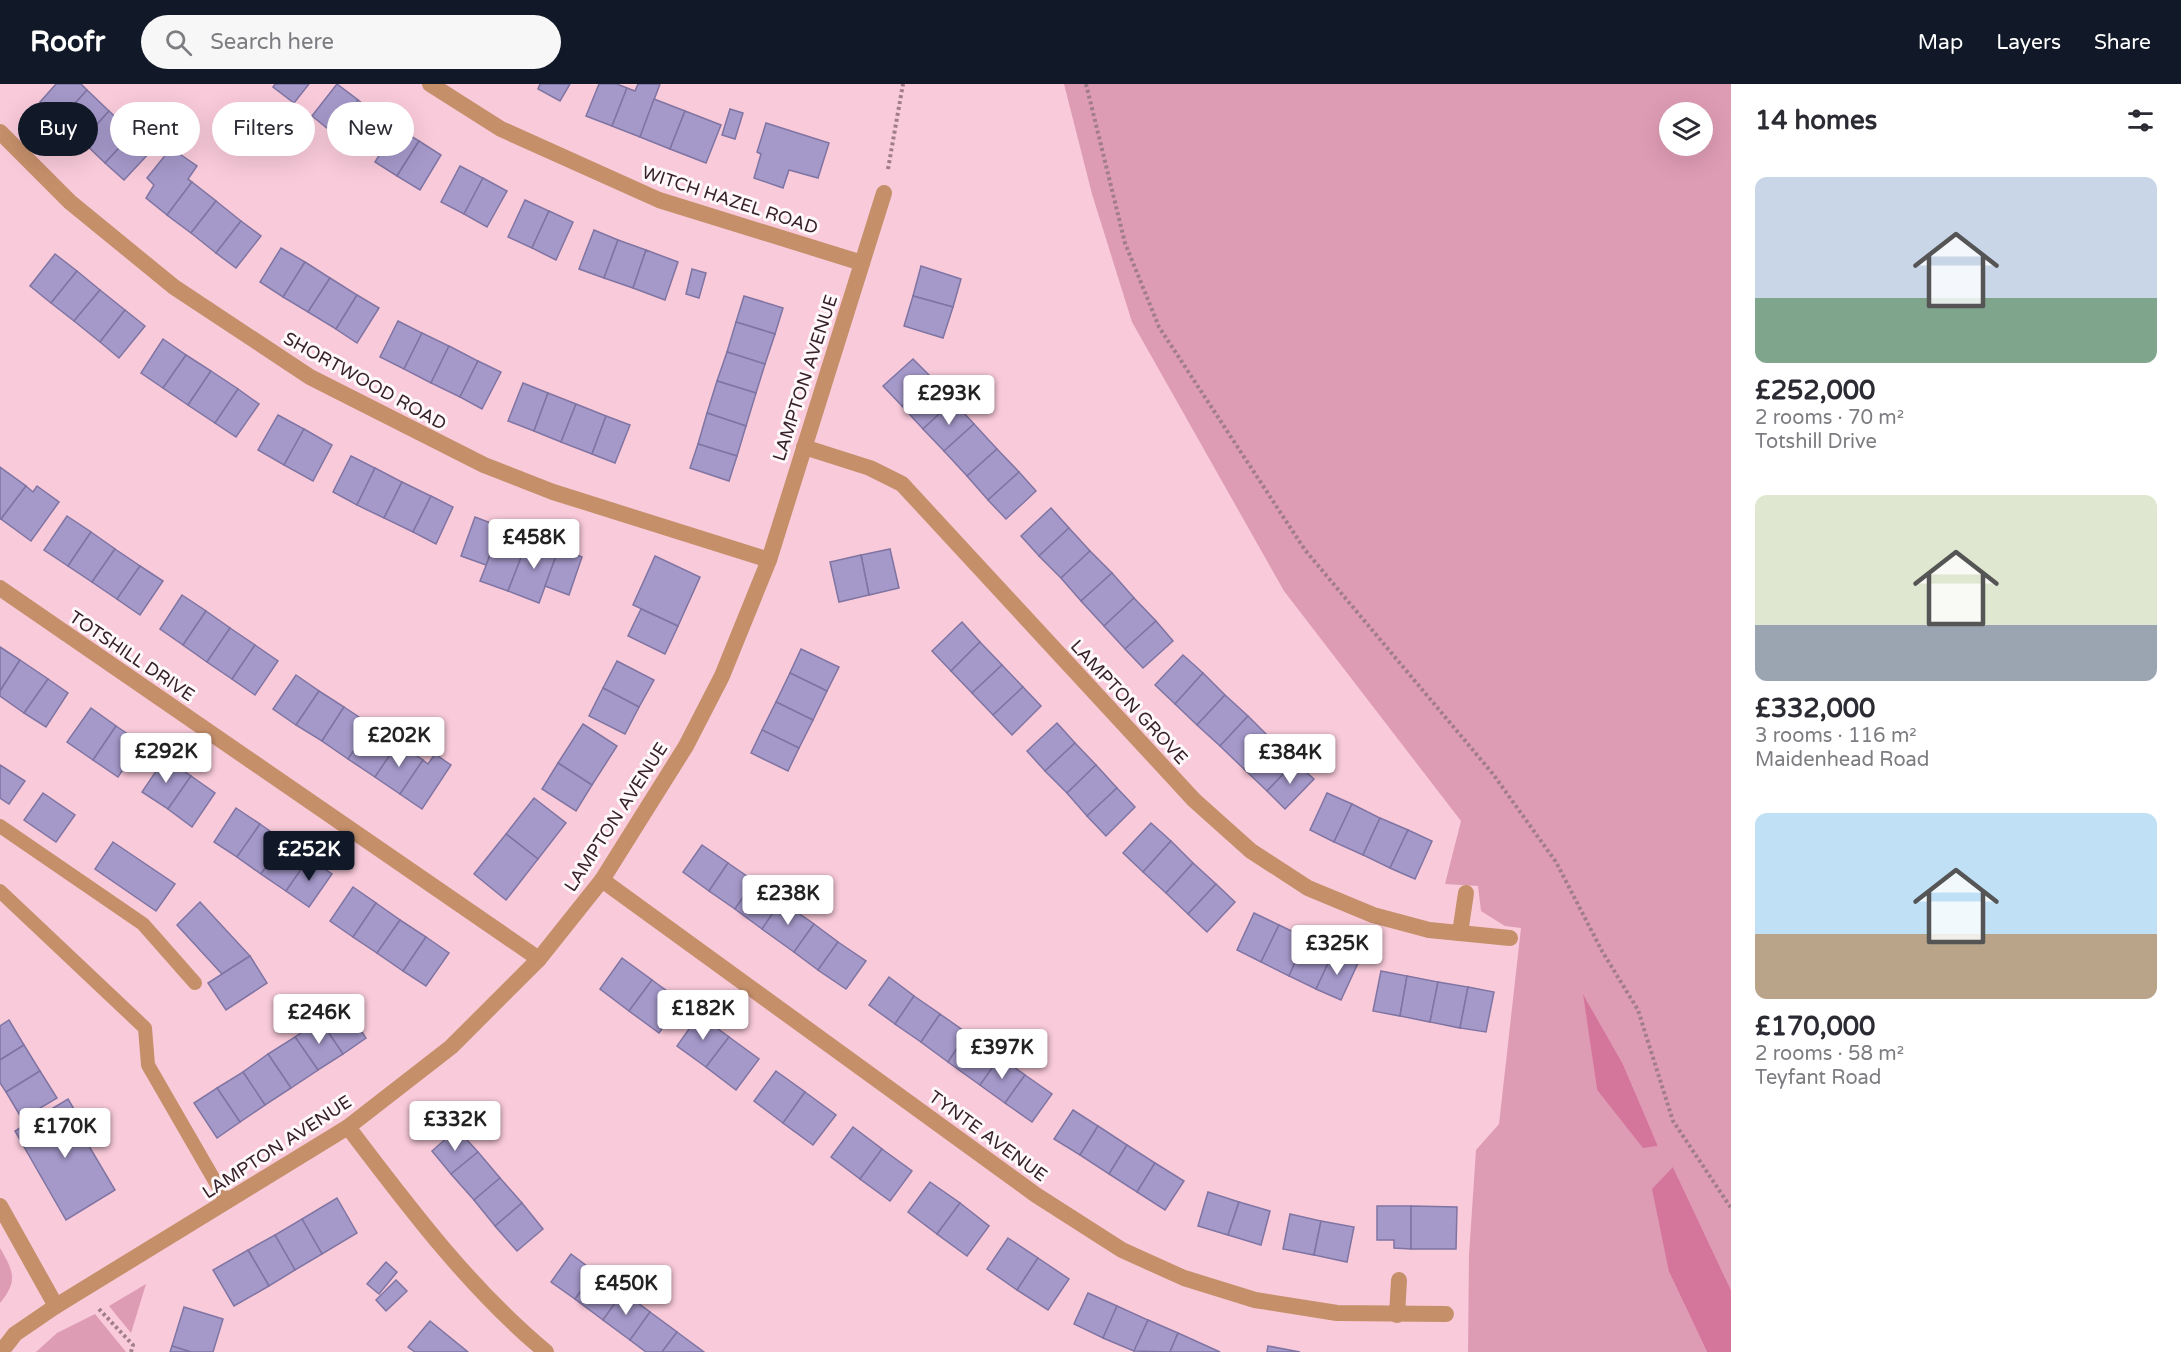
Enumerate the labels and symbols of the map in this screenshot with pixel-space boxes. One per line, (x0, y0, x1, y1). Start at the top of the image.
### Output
street label: WITCH HAZEL ROAD (639, 161, 821, 239)
street label: LAMPTON AVENUE (768, 292, 842, 464)
street label: SHORTWOOD ROAD (280, 327, 450, 435)
pin: £293K (907, 375, 991, 426)
pin: £458K (492, 519, 576, 570)
street label: TOTSHILL DRIVE (65, 606, 199, 706)
street label: LAMPTON GROVE (1066, 635, 1192, 769)
pin: £202K (357, 717, 441, 768)
pin: £292K (124, 733, 208, 784)
pin: £384K (1248, 734, 1332, 785)
street label: LAMPTON AVENUE (560, 738, 672, 896)
pin: £252K (267, 831, 351, 882)
pin: £238K (746, 875, 830, 926)
pin: £325K (1295, 925, 1379, 976)
pin: £182K (661, 990, 745, 1041)
pin: £246K (277, 994, 361, 1045)
pin: £397K (960, 1029, 1044, 1080)
street label: TYNTE AVENUE (924, 1086, 1052, 1186)
street label: LAMPTON AVENUE (198, 1091, 356, 1203)
pin: £332K (413, 1101, 497, 1152)
pin: £170K (23, 1108, 107, 1159)
pin: £450K (584, 1265, 668, 1316)

